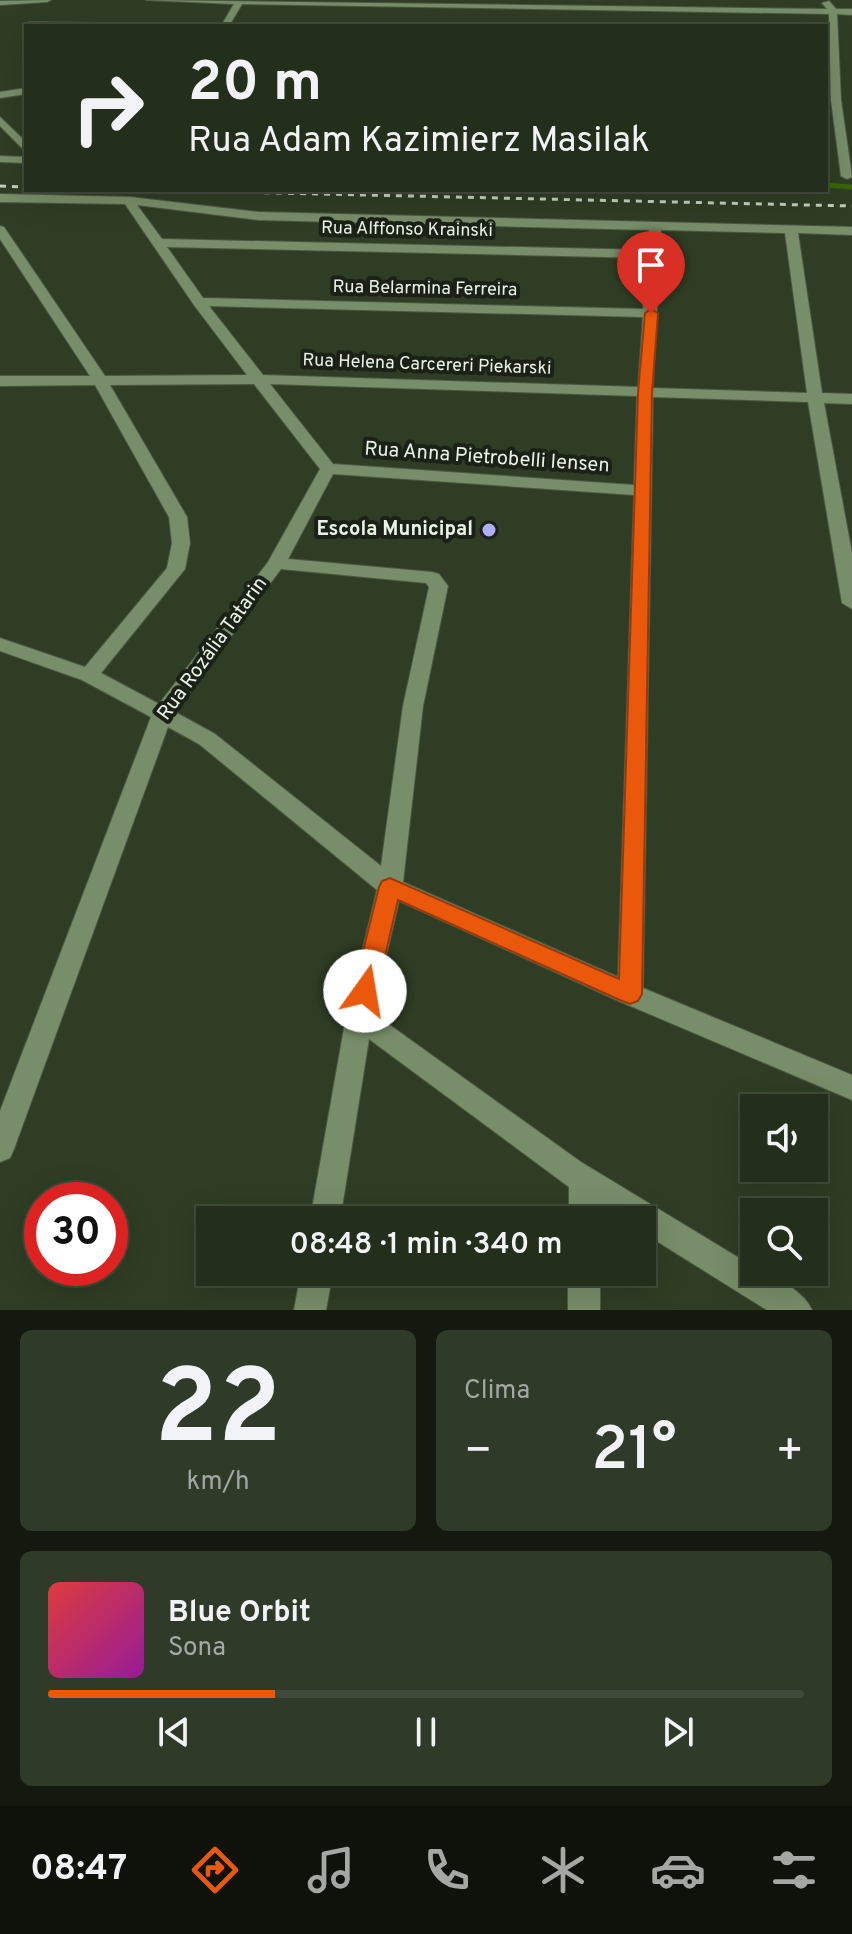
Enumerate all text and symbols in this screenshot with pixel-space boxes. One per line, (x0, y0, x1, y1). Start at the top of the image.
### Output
text: 20 m (188, 50, 322, 120)
icon: right (56, 56, 160, 160)
text: Rua Adam Kazimierz Masilak (188, 119, 650, 165)
street label: Rua Alffonso Krainski (321, 217, 493, 243)
pin (617, 231, 685, 313)
icon: arrive (629, 243, 673, 287)
street label: Rua Belarmina Ferreira (332, 276, 518, 302)
street label: Rua Helena Carcereri Piekarski (302, 349, 552, 381)
street label: Rua Anna Pietrobelli Iensen (363, 436, 611, 480)
place label: Escola Municipal (316, 517, 473, 543)
marker: Escola Municipal (480, 521, 498, 539)
street label: Rua Rozália Tatarin (152, 572, 274, 726)
position arrow (323, 949, 407, 1033)
map controls (740, 1094, 828, 1286)
button: sound (740, 1094, 828, 1182)
speed limit sign: 30 (24, 1182, 128, 1286)
button: search (740, 1198, 828, 1286)
text: 08:48 · 1 min · 340 m (289, 1227, 563, 1264)
text: 22 (154, 1348, 282, 1480)
text: Clima (464, 1375, 530, 1408)
text: 21° (592, 1415, 677, 1491)
text: − (464, 1425, 492, 1481)
text: + (776, 1425, 804, 1481)
text: km/h (186, 1466, 250, 1499)
text: Blue Orbit (168, 1595, 311, 1632)
text: Sona (168, 1632, 226, 1665)
icon: previous (152, 1710, 196, 1754)
icon: pause (404, 1710, 448, 1754)
icon: next (656, 1710, 700, 1754)
icon: directions (187, 1842, 243, 1898)
icon: music (303, 1842, 359, 1898)
icon: phone (419, 1842, 475, 1898)
icon: climate (535, 1842, 591, 1898)
icon: car (650, 1842, 706, 1898)
icon: filters (766, 1842, 822, 1898)
text: 08:47 (30, 1847, 127, 1893)

